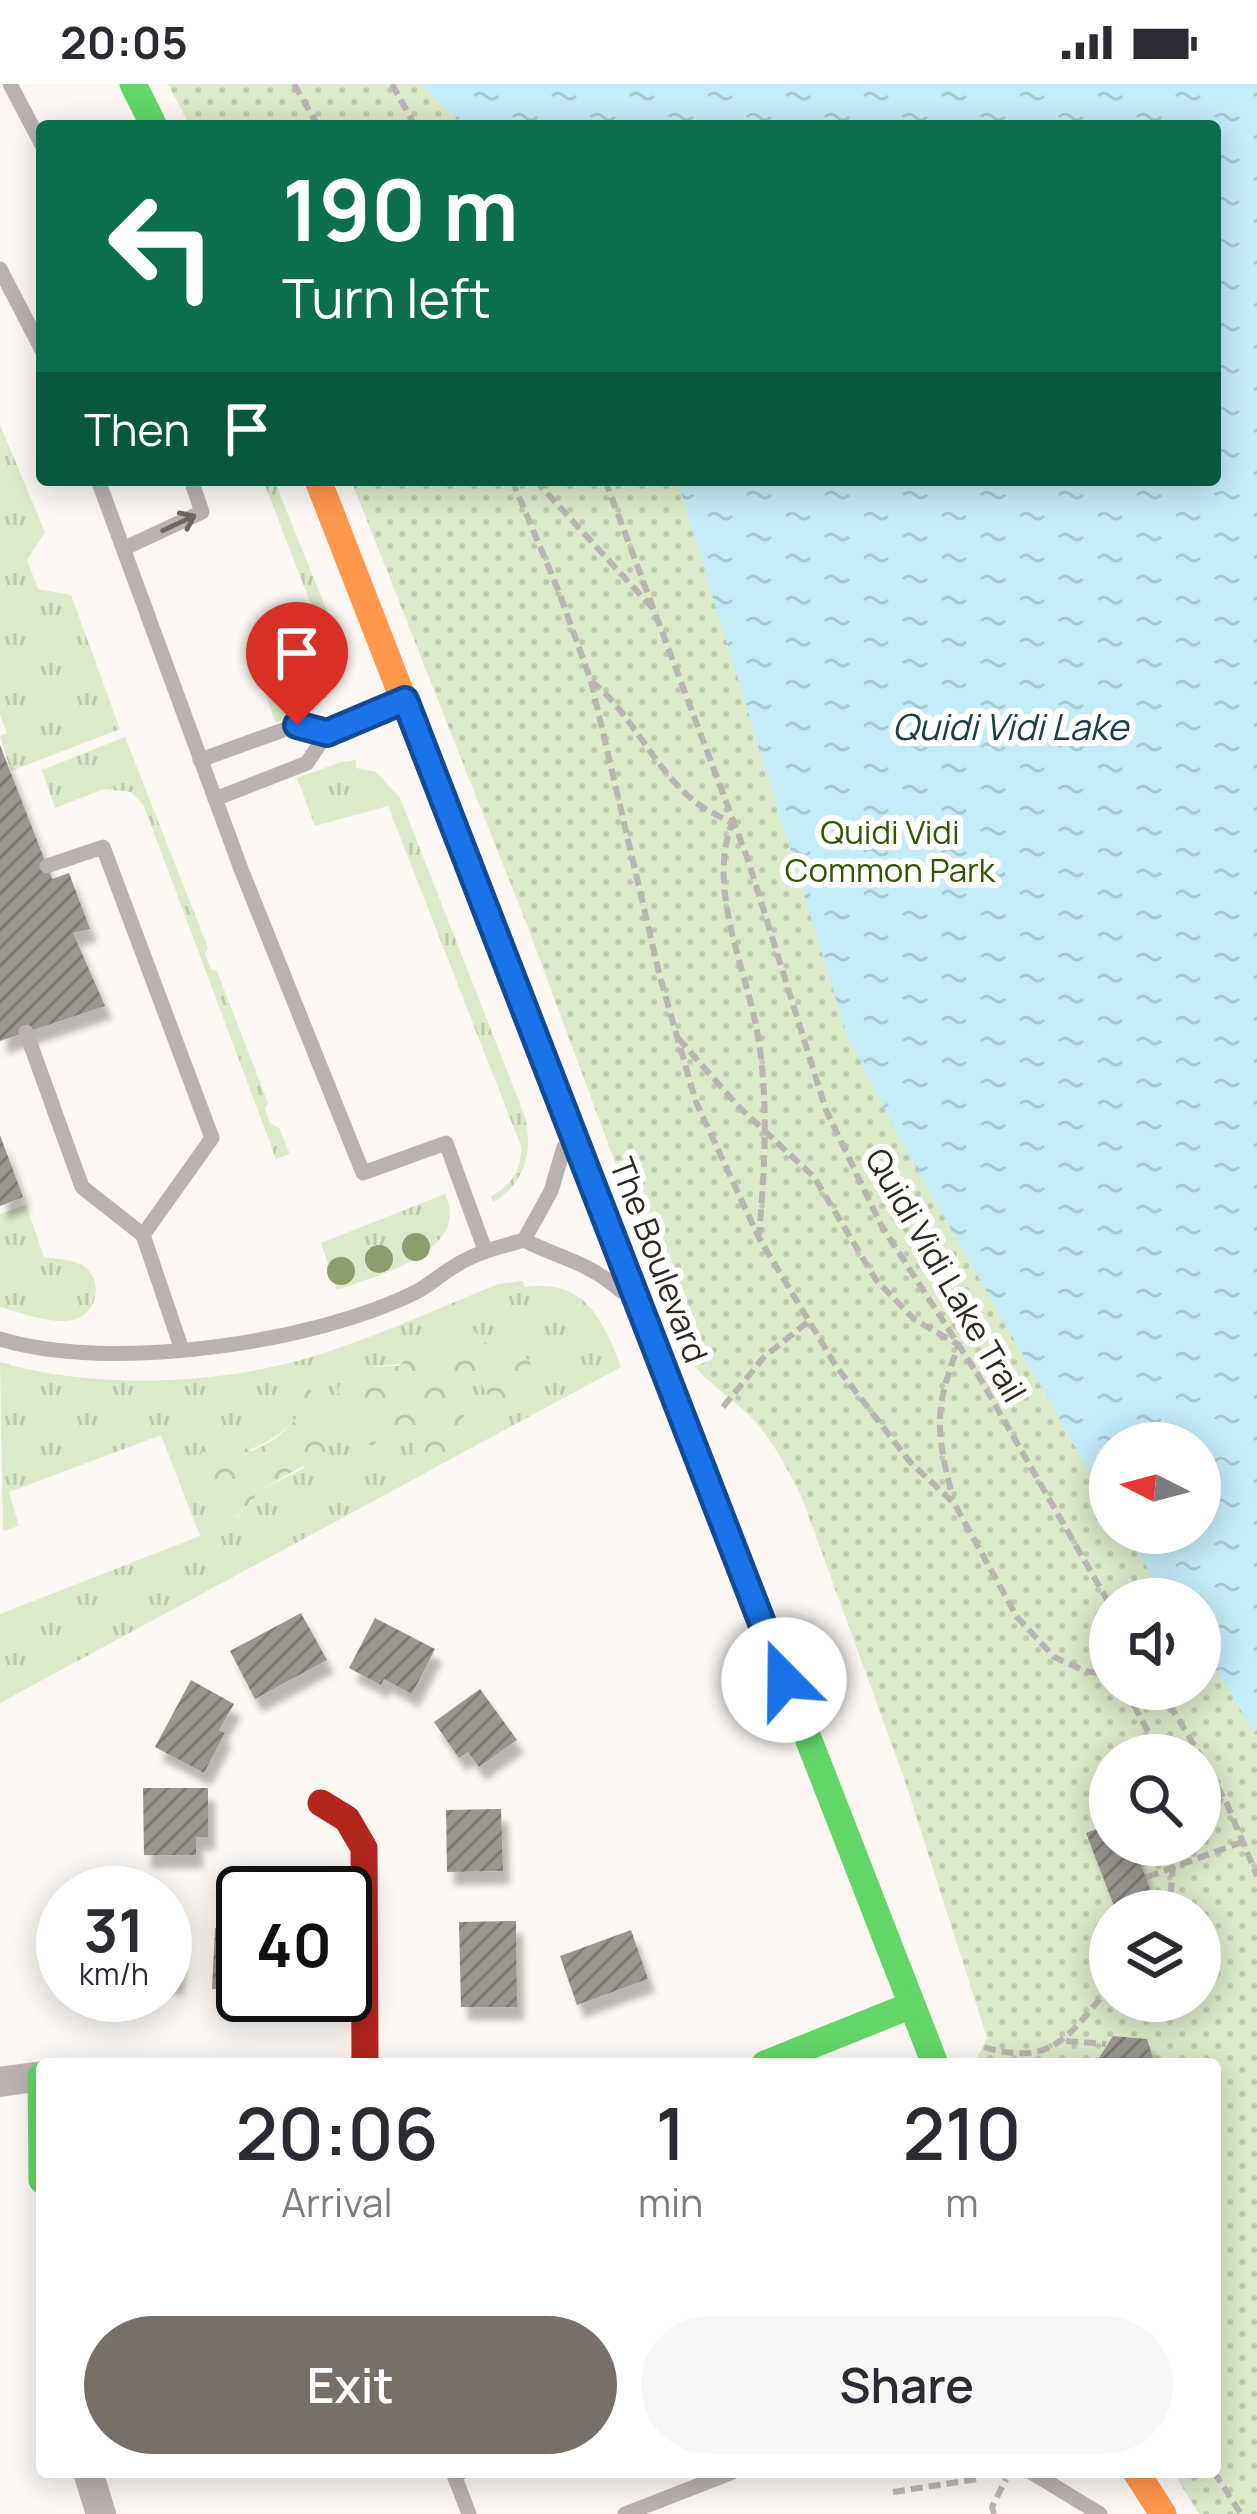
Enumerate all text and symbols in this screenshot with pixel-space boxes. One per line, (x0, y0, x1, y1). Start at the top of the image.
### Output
text: 20:05 (60, 11, 188, 73)
text: 190 m (282, 151, 519, 266)
icon: left (84, 168, 240, 324)
text: Turn left (282, 260, 491, 334)
icon: arrive (214, 396, 280, 462)
text: Then (84, 398, 190, 460)
one-way arrow (160, 511, 196, 533)
pin (246, 602, 348, 725)
icon: arrive (264, 620, 330, 686)
water label: Quidi Vidi Lake (892, 702, 1130, 751)
park label: Quidi Vidi Common Park (785, 809, 997, 892)
street label: Quidi Vidi Lake Trail (855, 1140, 1037, 1410)
street label: The Boulevard (600, 1151, 719, 1369)
north arrow (1089, 1422, 1221, 1554)
map controls (1089, 1422, 1221, 2022)
button: sound (1089, 1578, 1221, 1710)
position arrow (721, 1617, 847, 1743)
button: search (1089, 1734, 1221, 1866)
speed limit sign: 40 (216, 1866, 372, 2022)
text: 31 (83, 1888, 145, 1970)
button: layers (1089, 1890, 1221, 2022)
text: km/h (79, 1953, 149, 1994)
text: 20:06 (235, 2083, 439, 2182)
text: 1 (655, 2083, 686, 2182)
text: 210 (903, 2083, 1022, 2182)
text: Arrival (281, 2175, 393, 2229)
text: min (638, 2175, 703, 2229)
text: m (946, 2175, 979, 2229)
button: Exit (84, 2316, 617, 2454)
button: Share (641, 2316, 1173, 2454)

